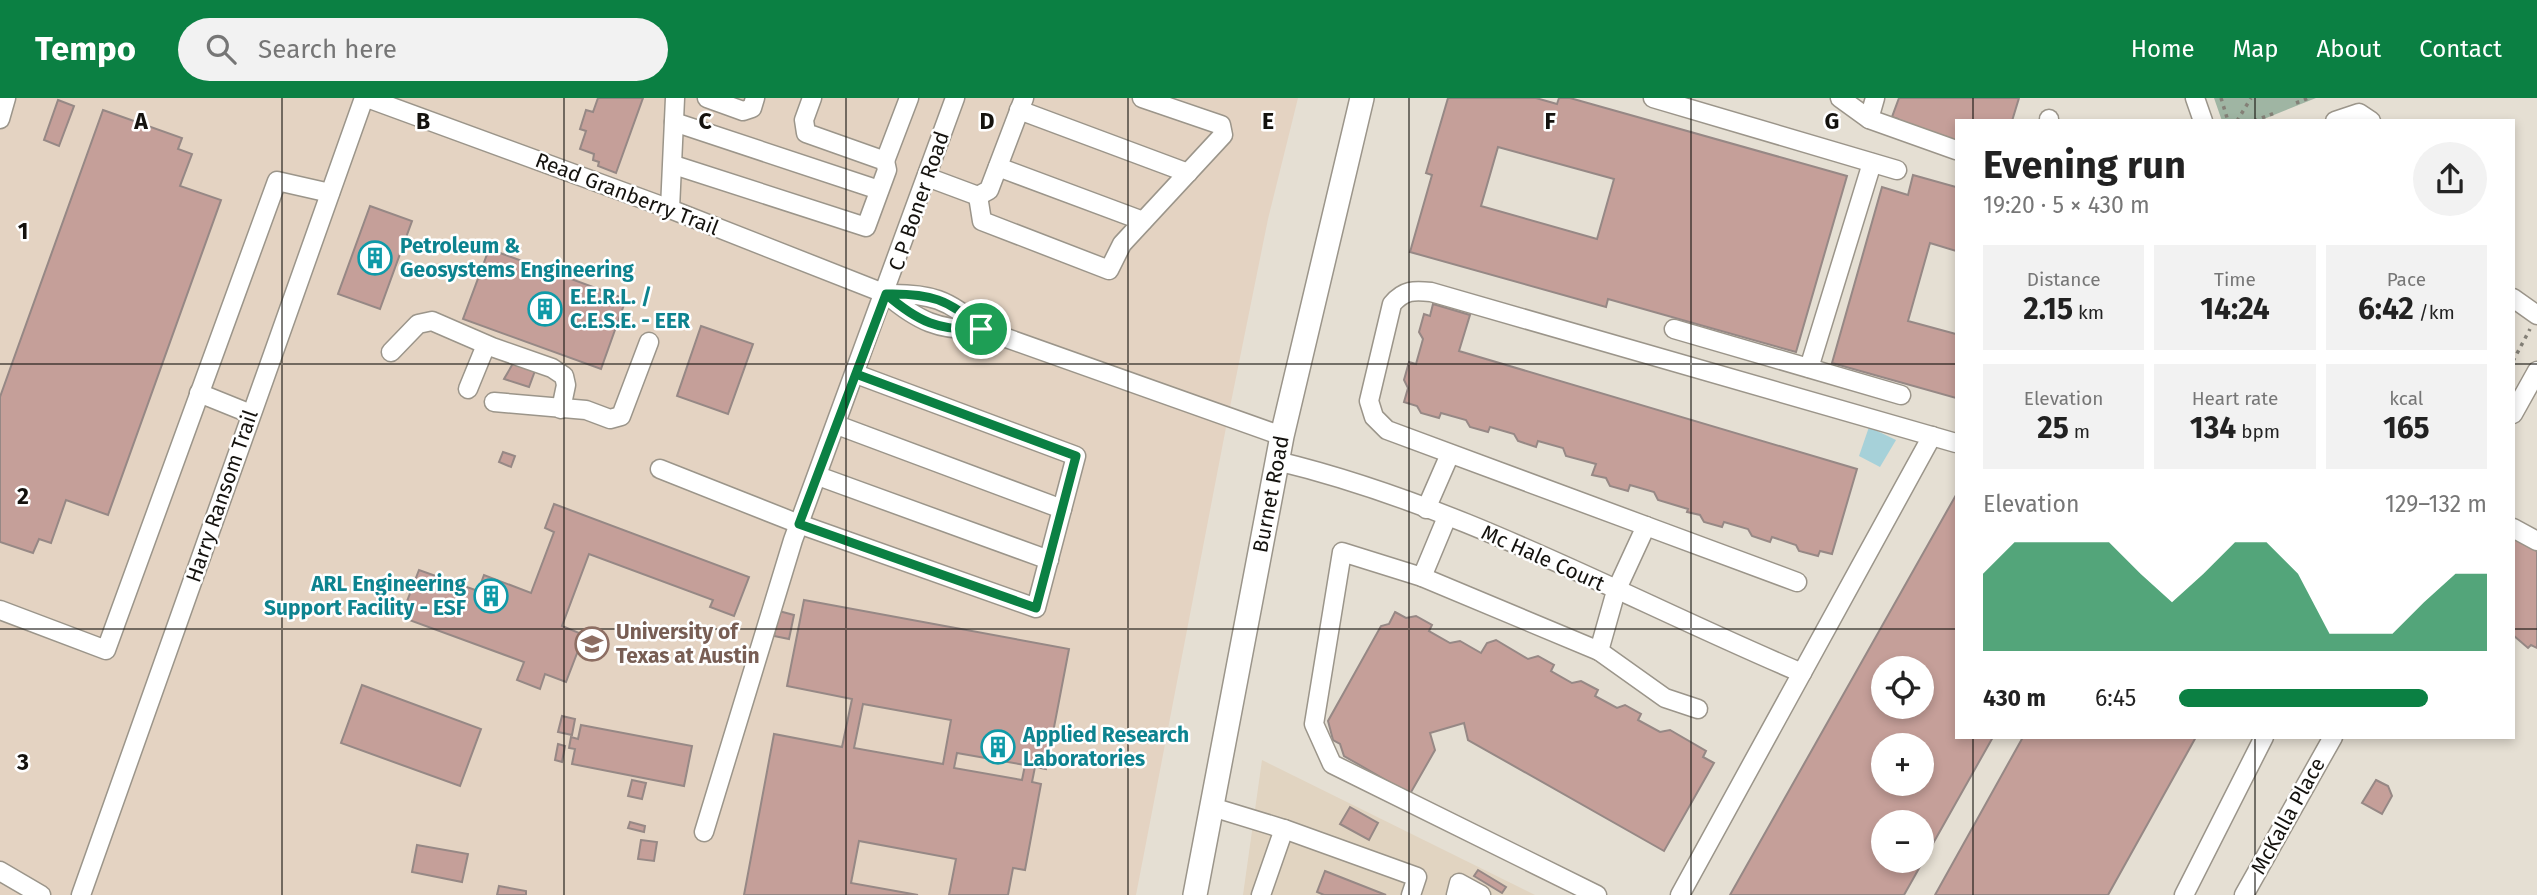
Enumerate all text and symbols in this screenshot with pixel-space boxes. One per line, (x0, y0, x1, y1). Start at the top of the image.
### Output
search box (178, 18, 668, 81)
text: Tempo (35, 29, 136, 69)
icon: search (202, 30, 240, 68)
text: Search here (258, 34, 397, 65)
text: Home (2131, 35, 2195, 63)
text: Map (2233, 35, 2279, 63)
text: About (2317, 35, 2381, 63)
text: Contact (2419, 35, 2502, 63)
text: A (133, 107, 148, 135)
text: B (416, 107, 430, 135)
text: C (698, 107, 712, 135)
text: D (980, 107, 995, 135)
text: E (1262, 107, 1274, 135)
text: F (1544, 107, 1556, 135)
text: G (1825, 107, 1839, 135)
street label: C P Boner Road (883, 128, 955, 274)
text: Evening run (1983, 142, 2186, 188)
button: share (2413, 142, 2487, 216)
street label: Read Granberry Trail (531, 147, 723, 241)
text: 19:20 · 5 × 430 m (1983, 191, 2150, 219)
text: 1 (18, 217, 28, 245)
place label: Petroleum & Geosystems Engineering (400, 233, 634, 283)
building icon: Petroleum & Geosystems Engineering (356, 239, 394, 277)
text: Distance (2027, 268, 2101, 291)
text: Time (2214, 268, 2256, 291)
text: Pace (2387, 268, 2426, 291)
place label: E.E.R.L. / C.E.S.E. - EER (570, 284, 691, 334)
building icon: E.E.R.L. / C.E.S.E. - EER (526, 290, 564, 328)
text: 2.15 (2023, 291, 2073, 327)
text: 14:24 (2200, 291, 2270, 327)
text: 6:42 (2358, 291, 2414, 327)
pin (951, 299, 1011, 359)
text: km (2073, 301, 2104, 324)
text: /km (2414, 301, 2455, 324)
icon: arrive (962, 310, 1000, 348)
text: Elevation (2024, 387, 2103, 410)
text: Heart rate (2192, 387, 2278, 410)
text: kcal (2389, 387, 2423, 410)
street label: Harry Ransom Trail (180, 406, 264, 586)
text: 25 (2037, 410, 2069, 446)
text: 134 (2190, 410, 2236, 446)
text: 165 (2383, 410, 2430, 446)
text: m (2069, 420, 2090, 443)
text: bpm (2236, 420, 2280, 443)
street label: Burnet Road (1247, 433, 1295, 555)
text: 2 (17, 482, 29, 510)
text: Elevation (1983, 490, 2079, 518)
text: 129–132 m (2385, 490, 2487, 518)
street label: Mc Hale Court (1477, 519, 1609, 597)
place label: ARL Engineering Support Facility - ESF (264, 571, 467, 621)
building icon: ARL Engineering Support Facility - ESF (472, 577, 510, 615)
place label: University of Texas at Austin (616, 619, 760, 669)
school or university icon: University of Texas at Austin (573, 625, 611, 663)
map controls (1871, 656, 1934, 873)
button: locate (1871, 656, 1934, 719)
text: 430 m (1983, 684, 2046, 712)
text: 6:45 (2095, 684, 2136, 712)
place label: Applied Research Laboratories (1022, 722, 1189, 772)
building icon: Applied Research Laboratories (979, 728, 1017, 766)
button: + (1871, 733, 1934, 796)
text: 3 (16, 748, 29, 776)
street label: McKalla Place (2245, 753, 2331, 879)
button: − (1871, 810, 1934, 873)

